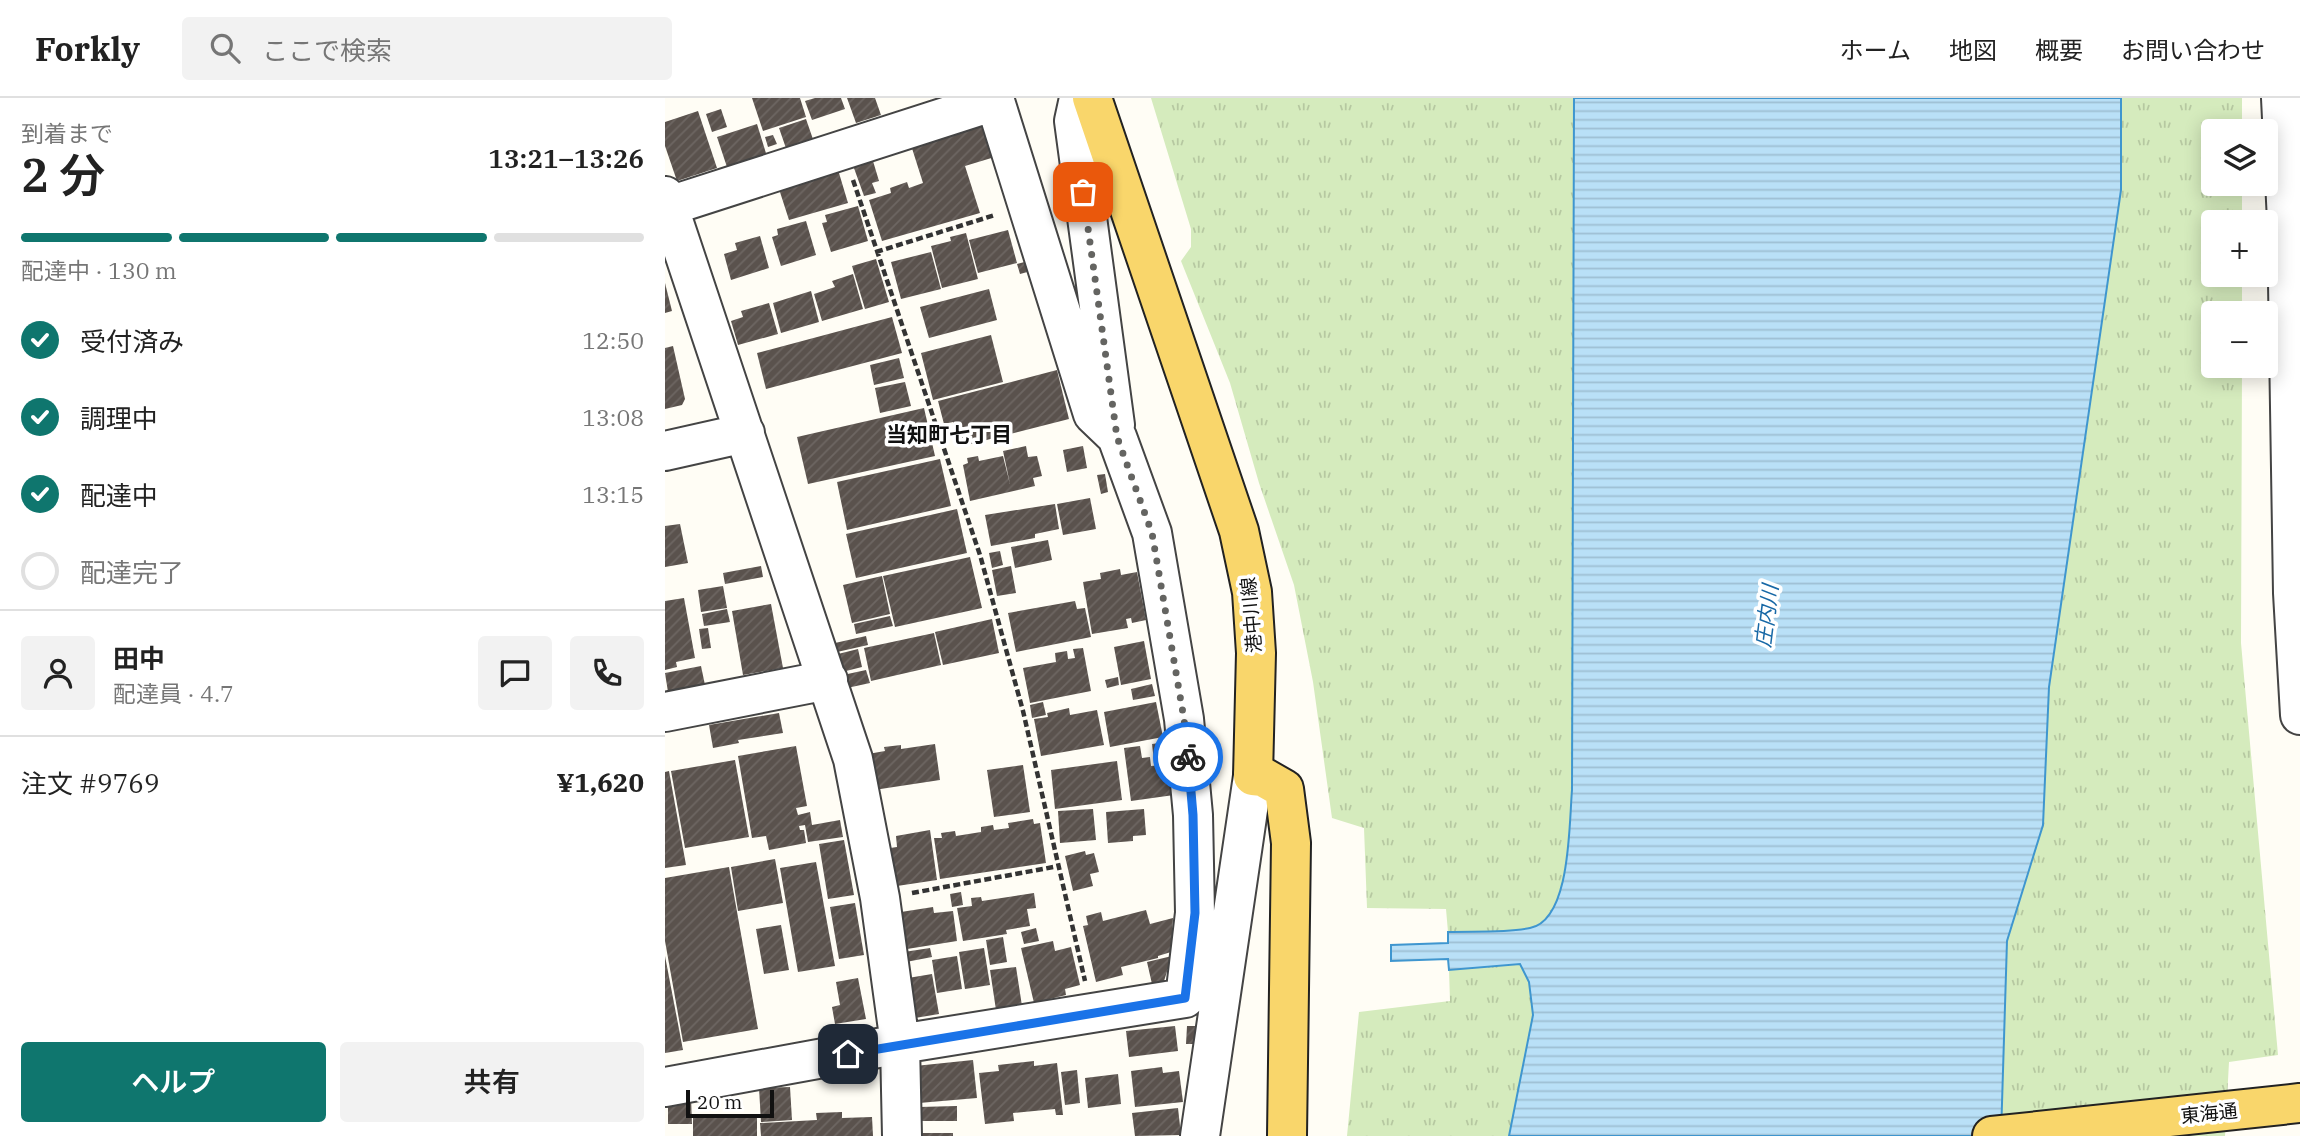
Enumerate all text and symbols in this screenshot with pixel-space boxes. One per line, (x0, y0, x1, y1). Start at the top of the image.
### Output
search box (182, 17, 672, 80)
text: Forkly (35, 27, 140, 70)
icon: search (206, 29, 244, 67)
text: ここで検索 (262, 33, 392, 67)
text: ホーム (1840, 34, 1911, 66)
text: 地図 (1949, 34, 1997, 66)
text: 概要 (2035, 34, 2083, 66)
text: お問い合わせ (2121, 34, 2265, 66)
text: 到着まで (21, 118, 113, 148)
map controls (2201, 119, 2278, 378)
button: layers (2201, 119, 2278, 196)
text: 13:21–13:26 (488, 141, 644, 175)
text: 2 分 (21, 145, 105, 205)
pin (1053, 162, 1113, 222)
icon: bag (1064, 173, 1102, 211)
button: + (2201, 210, 2278, 287)
text: 配達中 · 130 m (21, 255, 177, 285)
button: − (2201, 301, 2278, 378)
icon: check (21, 321, 59, 359)
text: 受付済み (80, 324, 184, 358)
text: 12:50 (582, 325, 644, 355)
icon: check (21, 398, 59, 436)
text: 調理中 (80, 401, 158, 435)
text: 13:08 (582, 402, 644, 432)
district label: 当知町七丁目 (886, 420, 1012, 448)
icon: check (21, 475, 59, 513)
text: 配達中 (80, 478, 158, 512)
text: 13:15 (582, 479, 644, 509)
text: 配達完了 (80, 555, 184, 589)
street label: 港中川線 (1236, 576, 1266, 654)
water label: 庄内川 (1748, 581, 1784, 649)
button: person (21, 636, 95, 710)
button: chat (478, 636, 552, 710)
button: phone (570, 636, 644, 710)
text: 田中 (113, 641, 165, 675)
text: 配達員 · 4.7 (113, 678, 234, 708)
courier (1153, 722, 1223, 792)
icon: bike (1169, 738, 1207, 776)
text: ¥1,620 (557, 765, 644, 799)
text: 注文 #9769 (21, 766, 160, 800)
pin (818, 1024, 878, 1084)
icon: home (829, 1035, 867, 1073)
button: ヘルプ (21, 1042, 326, 1122)
button: 共有 (340, 1042, 644, 1122)
scale bar (686, 1087, 773, 1119)
text: 20 m (697, 1090, 742, 1114)
street label: 東海通 (2179, 1098, 2239, 1128)

